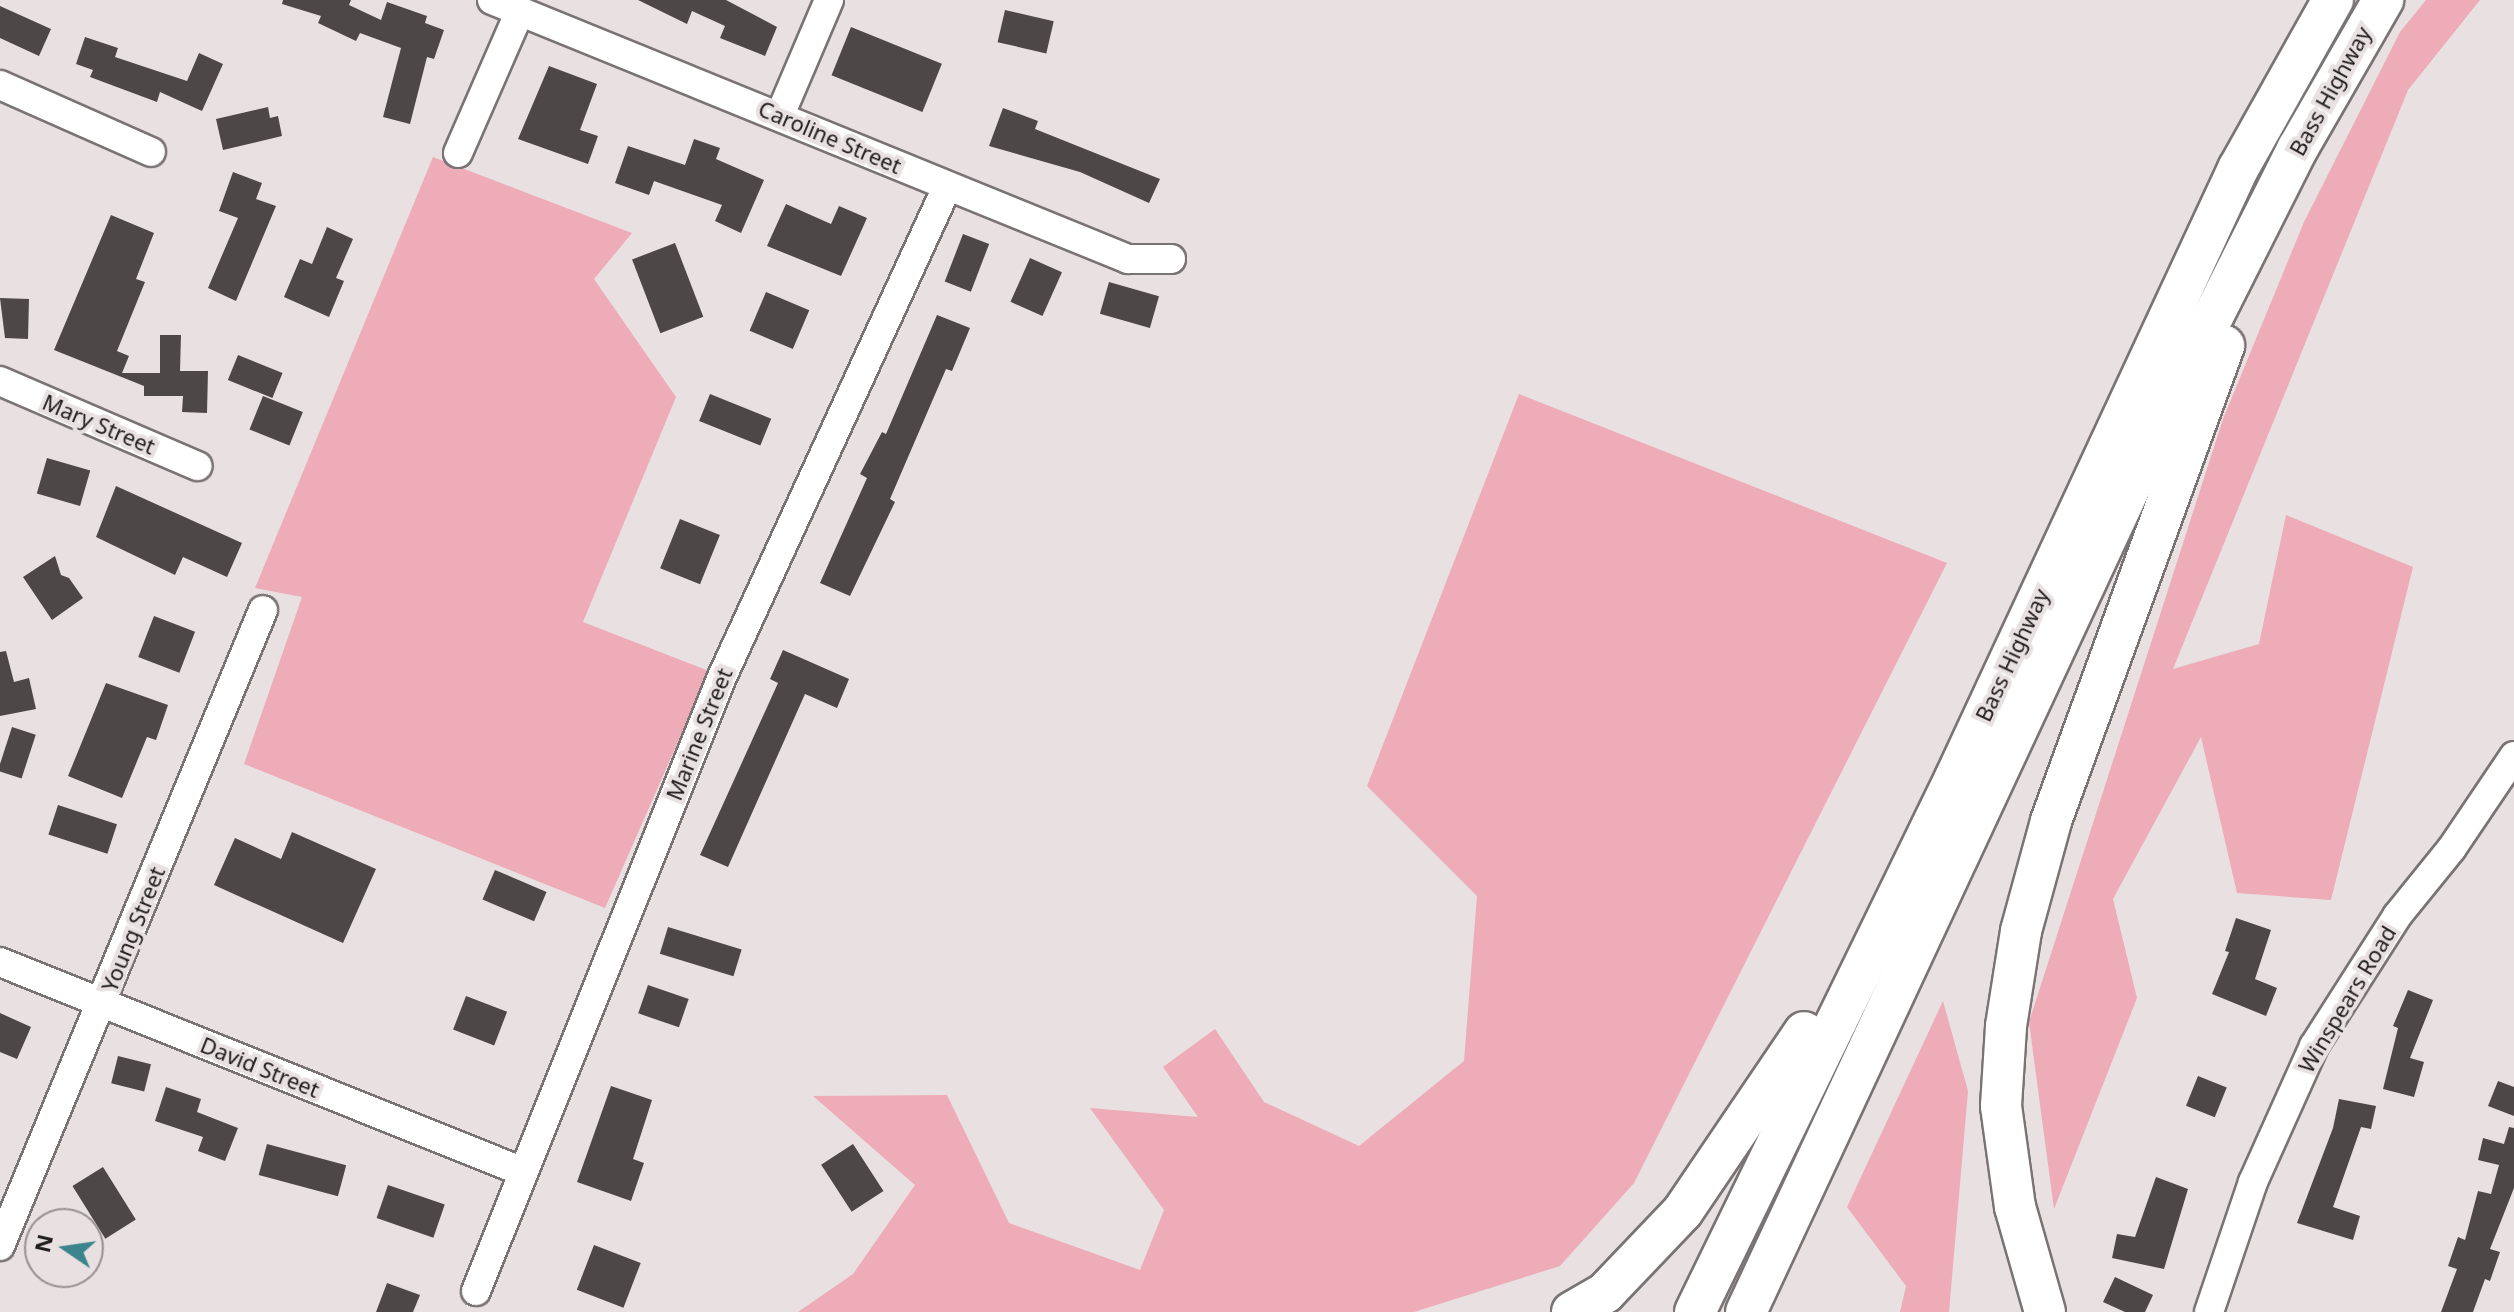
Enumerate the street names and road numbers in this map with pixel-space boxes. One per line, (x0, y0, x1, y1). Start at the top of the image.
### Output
street label: Bass Highway (2284, 22, 2376, 160)
street label: Caroline Street (755, 95, 905, 179)
street label: Mary Street (39, 388, 159, 460)
street label: Bass Highway (1970, 584, 2054, 726)
street label: Marine Street (661, 664, 737, 804)
street label: Young Street (96, 863, 170, 995)
street label: Winspears Road (2293, 921, 2401, 1077)
street label: David Street (197, 1031, 323, 1103)

